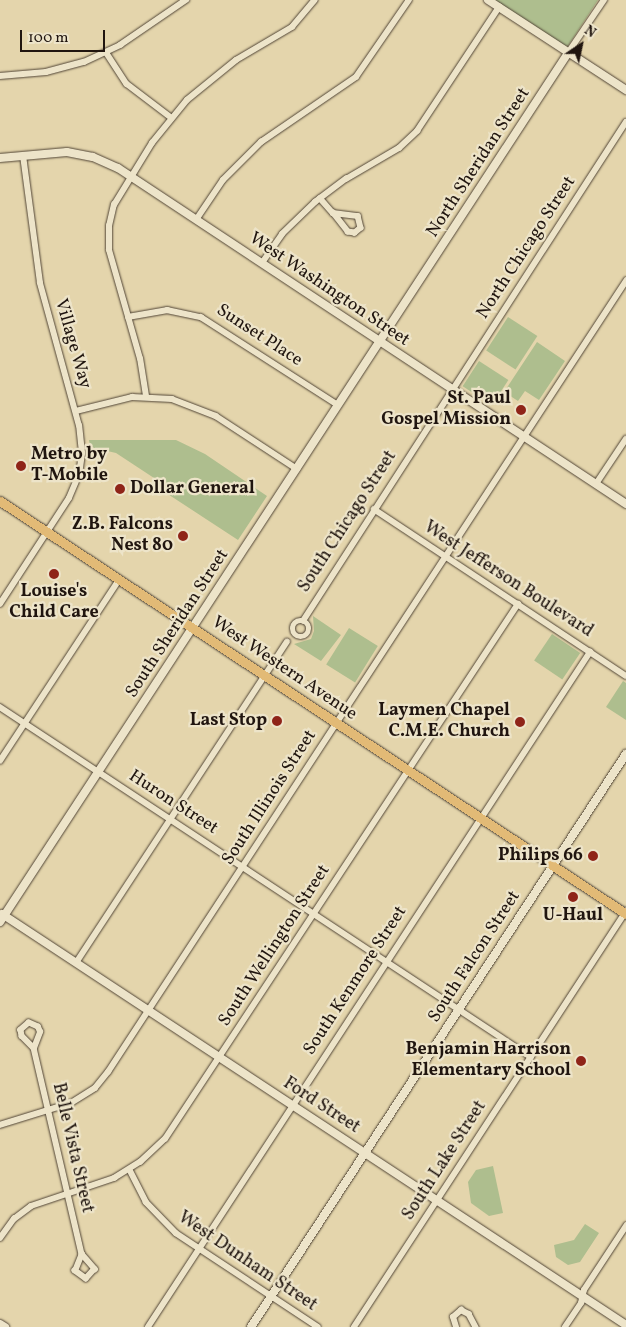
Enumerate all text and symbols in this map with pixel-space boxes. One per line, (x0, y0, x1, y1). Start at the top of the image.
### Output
scale bar (22, 20, 108, 52)
north arrow (556, 20, 606, 70)
text: N (580, 21, 599, 43)
text: 100 m (28, 28, 68, 49)
street label: North Sheridan Street (423, 84, 535, 242)
street label: North Chicago Street (473, 173, 581, 323)
street label: West Washington Street (244, 228, 414, 352)
street label: Village Way (49, 296, 95, 392)
street label: Sunset Place (212, 300, 306, 372)
place label: St. Paul Gospel Mission (381, 389, 511, 432)
marker: St. Paul Gospel Mission (515, 404, 527, 416)
place label: Metro by T-Mobile (31, 445, 108, 488)
street label: South Chicago Street (294, 447, 402, 597)
marker: Metro by T-Mobile (15, 460, 27, 472)
place label: Dollar General (130, 478, 255, 500)
marker: Dollar General (114, 483, 126, 495)
place label: Z.B. Falcons Nest 80 (72, 515, 173, 558)
street label: West Jefferson Boulevard (419, 517, 597, 643)
marker: Z.B. Falcons Nest 80 (177, 530, 189, 542)
street label: South Sheridan Street (122, 546, 234, 702)
marker: Louise's Child Care (48, 568, 60, 580)
place label: Louise's Child Care (9, 582, 99, 624)
street label: West Western Avenue (207, 612, 361, 726)
place label: Laymen Chapel C.M.E. Church (378, 701, 510, 744)
place label: Last Stop (190, 710, 267, 732)
marker: Last Stop (271, 715, 283, 727)
marker: Laymen Chapel C.M.E. Church (514, 716, 526, 728)
street label: South Illinois Street (218, 726, 322, 870)
street label: Huron Street (124, 766, 222, 840)
place label: Philips 66 (498, 845, 583, 867)
marker: Philips 66 (587, 850, 599, 862)
street label: South Wellington Street (215, 861, 335, 1031)
street label: South Falcon Street (424, 887, 526, 1027)
marker: U-Haul (567, 891, 579, 903)
street label: South Kenmore Street (300, 902, 412, 1060)
place label: U-Haul (543, 905, 603, 927)
place label: Benjamin Harrison Elementary School (406, 1040, 571, 1082)
marker: Benjamin Harrison Elementary School (575, 1055, 587, 1067)
street label: Ford Street (279, 1073, 363, 1139)
street label: Belle Vista Street (46, 1081, 98, 1215)
street label: South Lake Street (398, 1097, 492, 1225)
street label: West Dunham Street (173, 1207, 321, 1317)

